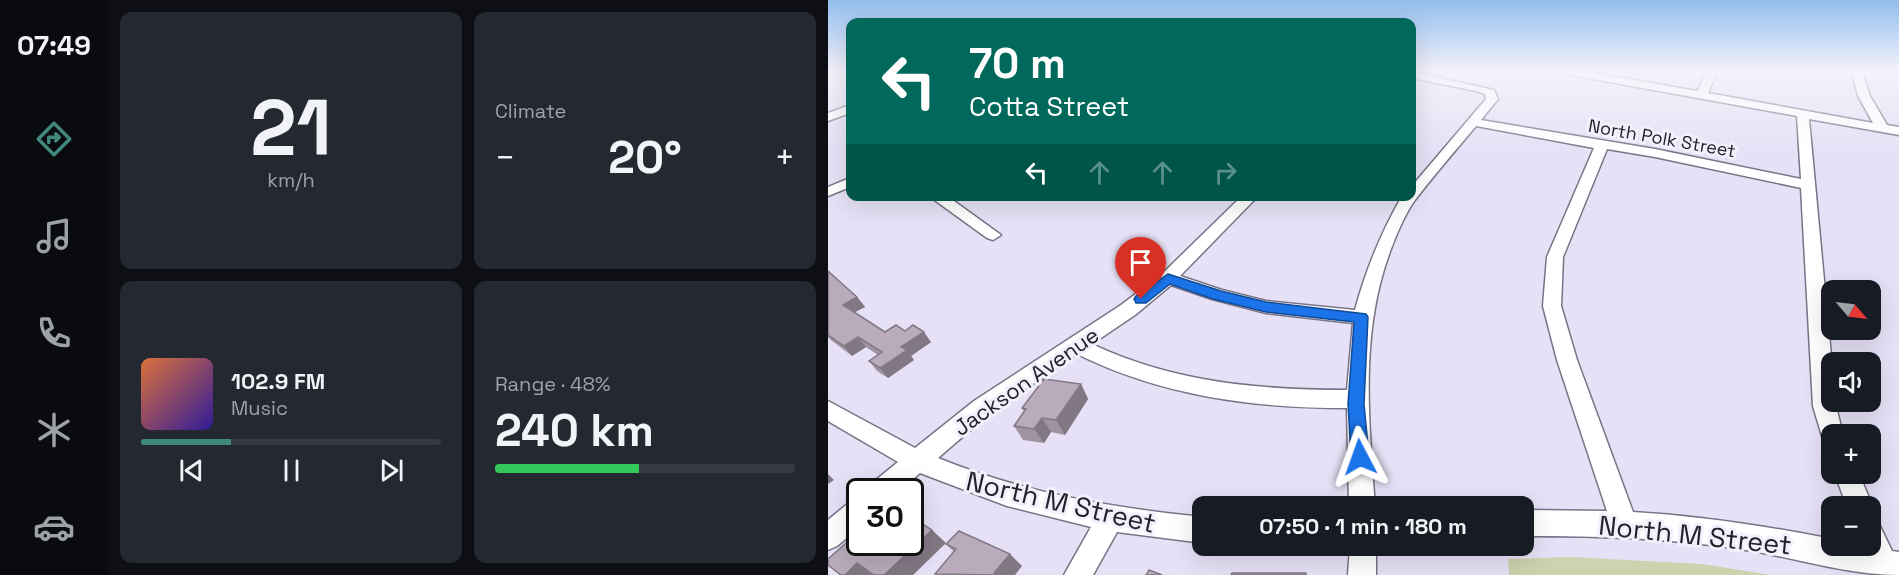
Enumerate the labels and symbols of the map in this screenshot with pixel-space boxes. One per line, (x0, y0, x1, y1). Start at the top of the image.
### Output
street label: North Polk Street (1587, 114, 1737, 162)
pin (1115, 237, 1166, 299)
north arrow (1821, 280, 1881, 340)
street label: Jackson Avenue (948, 320, 1104, 442)
position arrow (1328, 425, 1392, 489)
street label: North M Street (963, 463, 1159, 541)
speed limit sign: 30 (846, 478, 924, 556)
street label: North M Street (1597, 507, 1793, 563)

